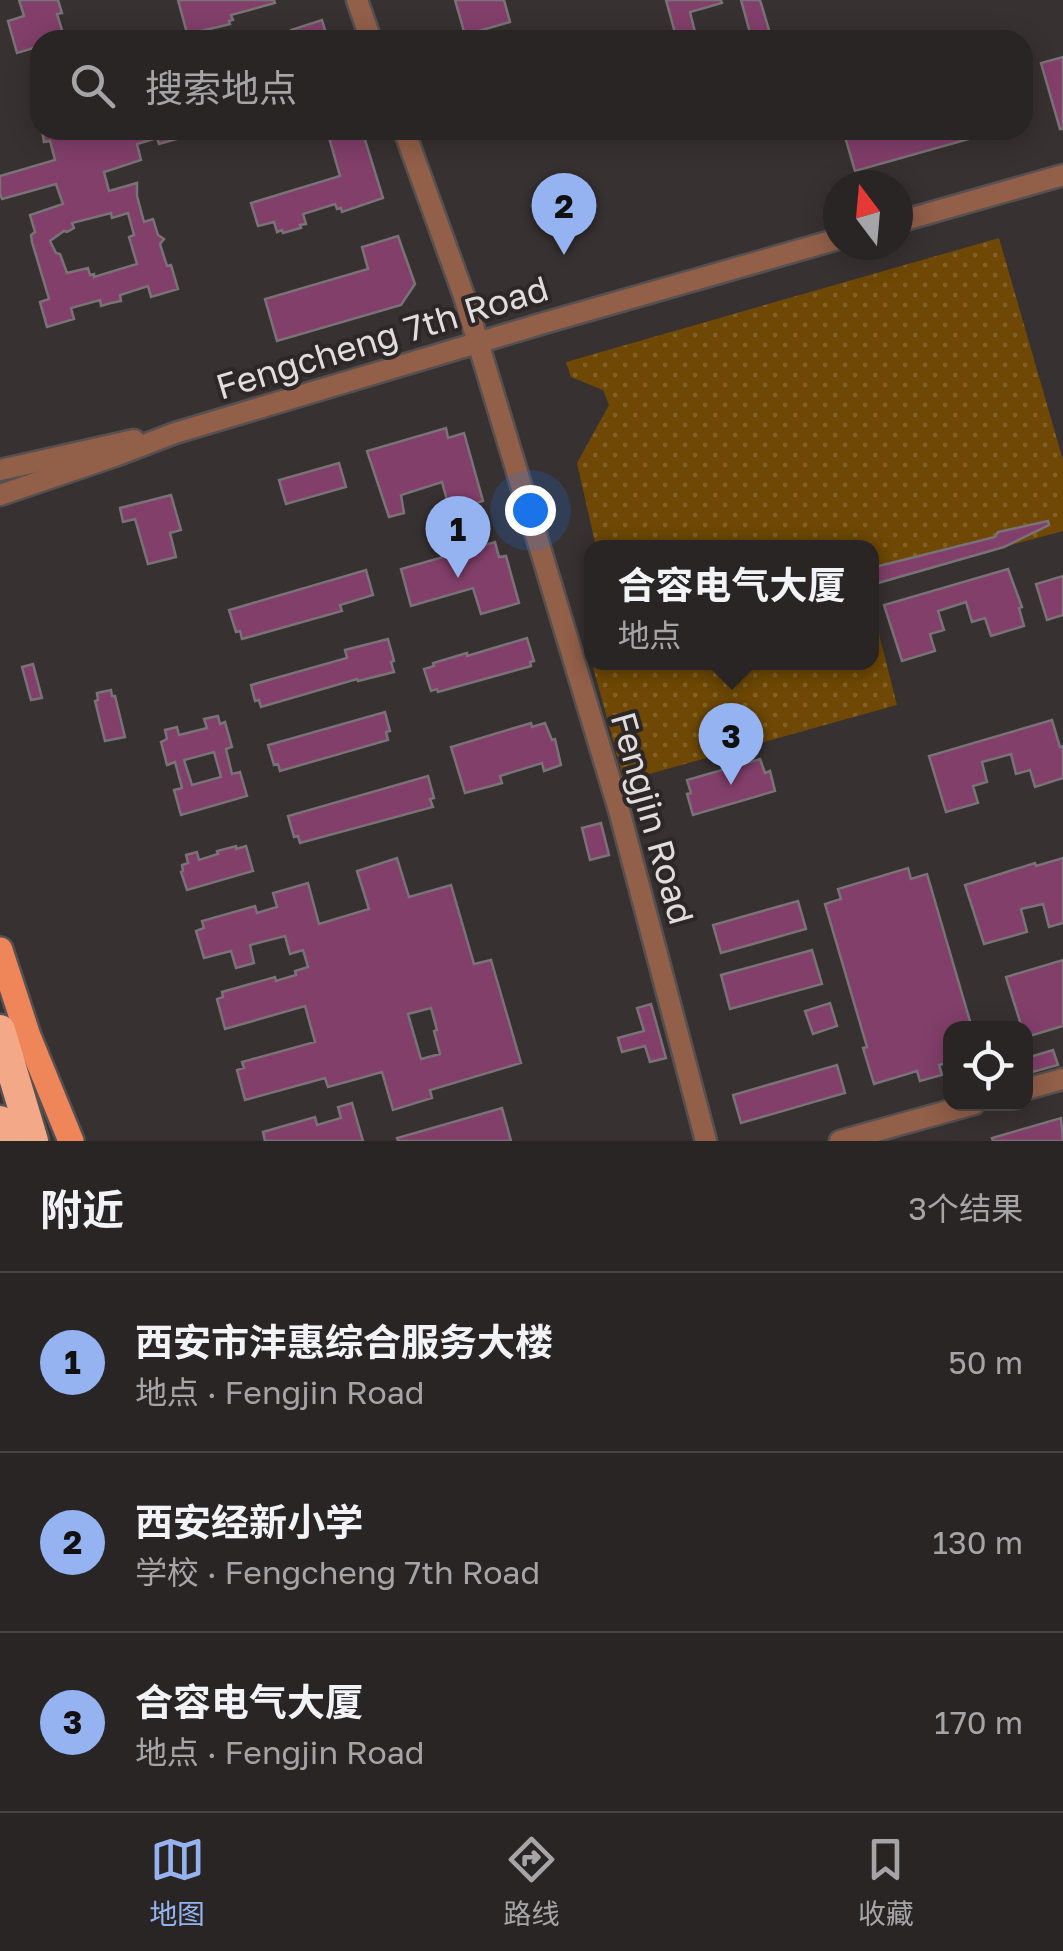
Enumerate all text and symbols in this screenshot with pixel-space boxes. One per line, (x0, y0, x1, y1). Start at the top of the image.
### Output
search box (30, 30, 1033, 140)
icon: search (65, 58, 120, 113)
text: 搜索地点 (145, 65, 297, 110)
north arrow (823, 170, 913, 260)
pin: 2 (532, 172, 596, 255)
street label: Fengcheng 7th Road (211, 266, 553, 408)
your location (505, 485, 556, 536)
pin: 1 (426, 496, 490, 578)
popup (584, 540, 879, 670)
text: 合容电气大厦 (617, 562, 846, 607)
text: 地点 (617, 616, 682, 654)
pin: 3 (698, 702, 764, 785)
street label: Fengjin Road (603, 707, 703, 929)
map controls (943, 1021, 1033, 1111)
button: locate (943, 1021, 1033, 1111)
text: 附近 (40, 1184, 124, 1234)
text: 3个结果 (908, 1189, 1023, 1227)
text: 西安市沣惠综合服务大楼 (135, 1319, 553, 1364)
text: 1 (64, 1343, 81, 1381)
text: 50 m (948, 1343, 1023, 1381)
text: 地点 · Fengjin Road (135, 1373, 424, 1411)
text: 西安经新小学 (135, 1499, 363, 1544)
text: 2 (63, 1523, 82, 1561)
text: 130 m (933, 1523, 1023, 1561)
text: 学校 · Fengcheng 7th Road (135, 1553, 540, 1591)
text: 合容电气大厦 (135, 1679, 363, 1724)
text: 3 (63, 1703, 82, 1741)
text: 170 m (934, 1703, 1023, 1741)
text: 地点 · Fengjin Road (135, 1733, 424, 1771)
tab: 地图 (149, 1832, 205, 1932)
tab: 路线 (503, 1832, 560, 1932)
tab: 收藏 (858, 1832, 914, 1932)

